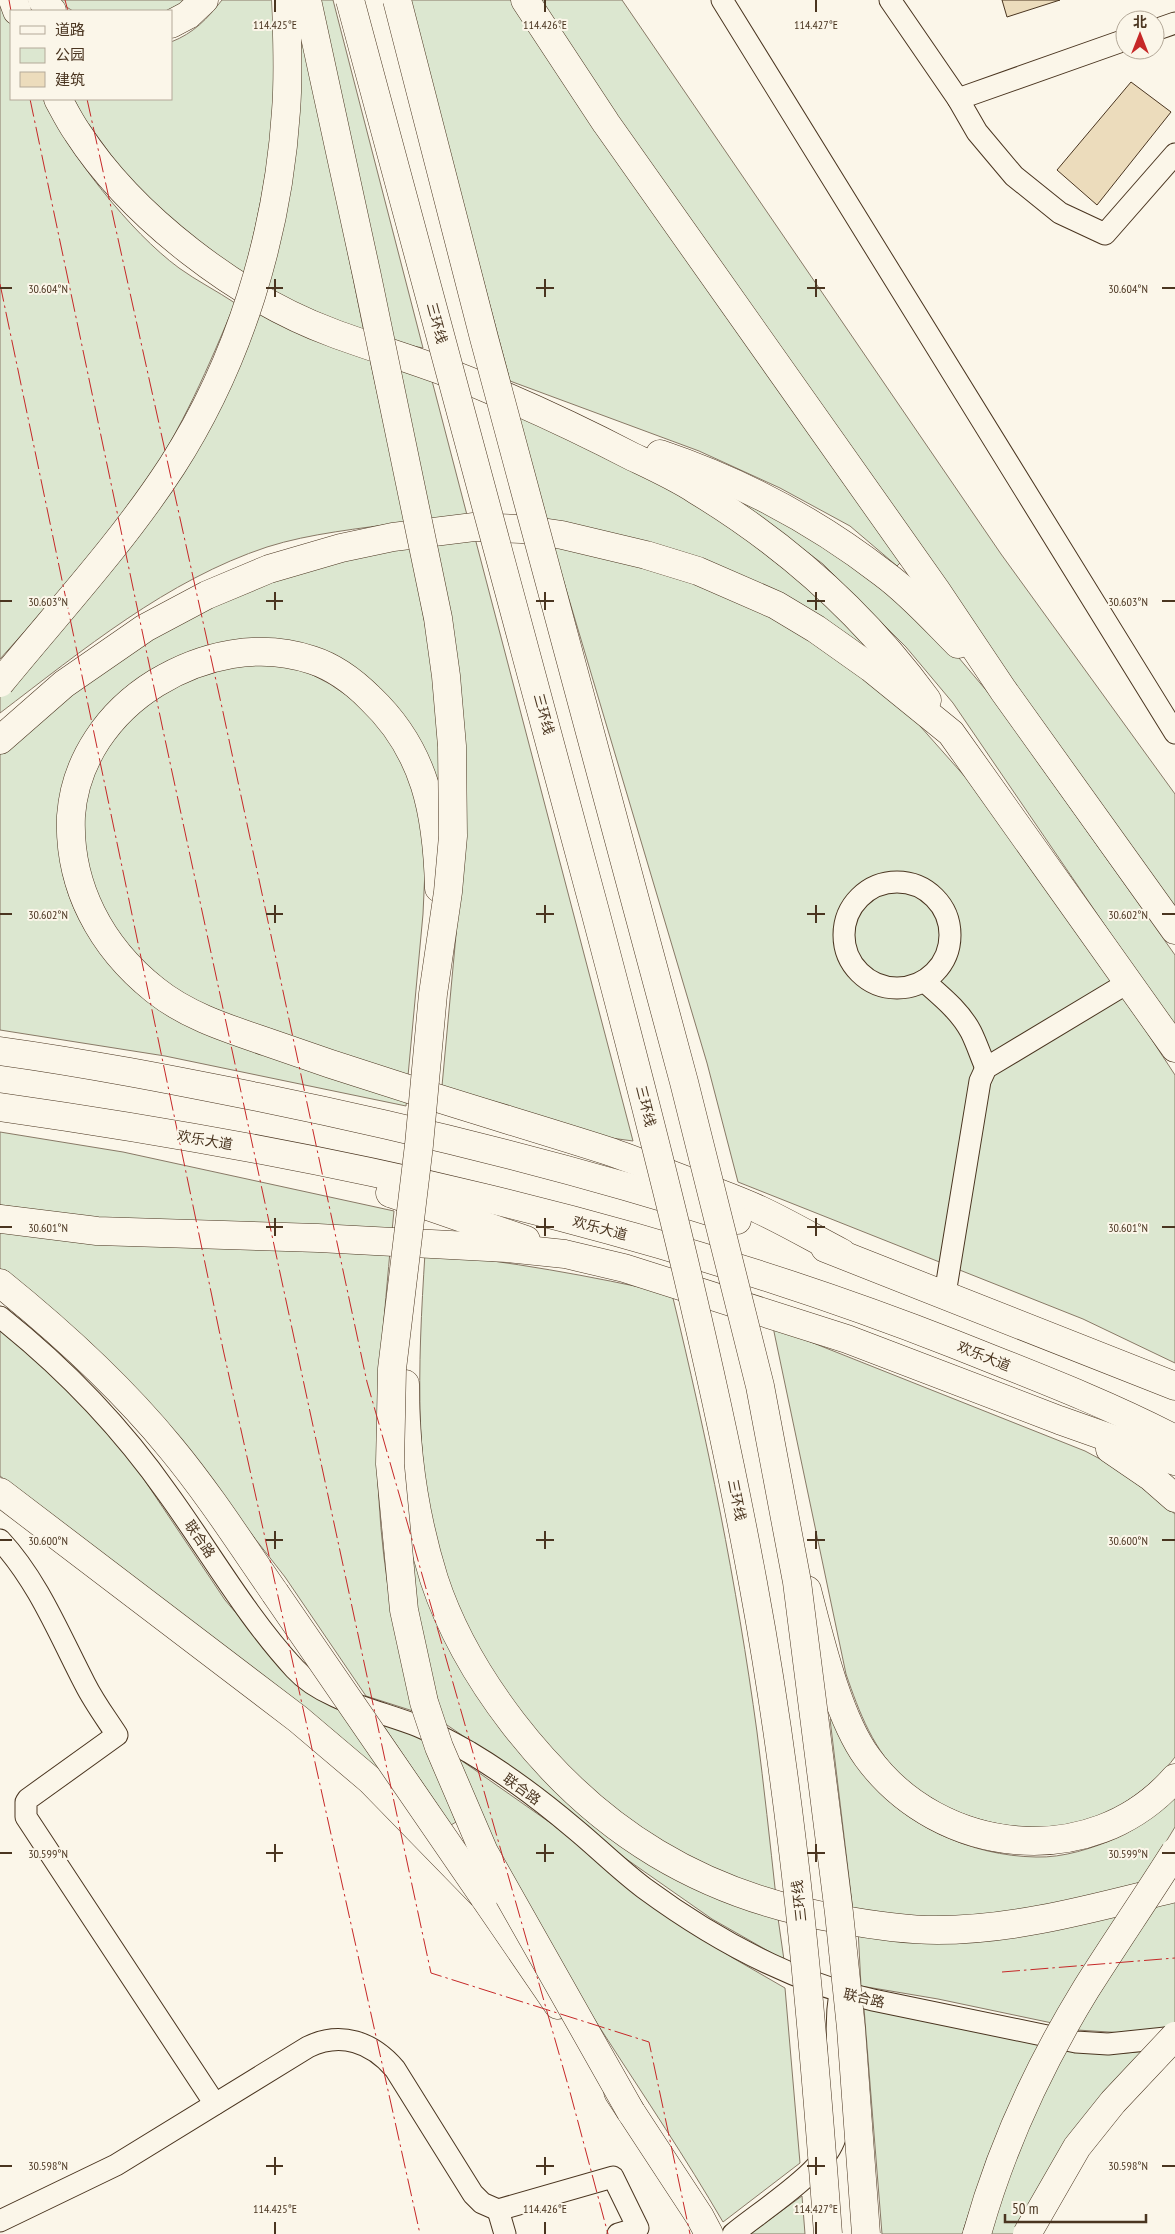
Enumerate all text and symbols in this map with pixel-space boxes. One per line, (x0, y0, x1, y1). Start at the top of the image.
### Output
legend (10, 10, 172, 100)
north arrow (1115, 10, 1165, 60)
text: 北 (1133, 13, 1147, 31)
text: 114.425°E (253, 17, 297, 32)
text: 114.426°E (523, 17, 567, 32)
text: 114.427°E (794, 17, 838, 32)
text: 道路 (55, 20, 85, 39)
text: 公园 (55, 45, 85, 64)
text: 建筑 (55, 70, 85, 89)
text: 30.604°N (28, 281, 68, 296)
text: 30.604°N (1108, 281, 1148, 296)
street label: 三环线 (423, 300, 451, 346)
text: 30.603°N (28, 594, 68, 609)
text: 30.603°N (1108, 594, 1148, 609)
street label: 三环线 (530, 691, 558, 737)
text: 30.602°N (28, 907, 68, 922)
text: 30.602°N (1108, 907, 1148, 922)
street label: 三环线 (632, 1083, 660, 1129)
street label: 欢乐大道 (176, 1126, 234, 1154)
street label: 欢乐大道 (571, 1212, 629, 1244)
text: 30.601°N (28, 1220, 68, 1235)
text: 30.601°N (1108, 1220, 1148, 1235)
street label: 欢乐大道 (955, 1337, 1013, 1375)
street label: 三环线 (724, 1478, 750, 1522)
street label: 联合路 (181, 1517, 219, 1561)
text: 30.600°N (28, 1533, 68, 1548)
text: 30.600°N (1108, 1533, 1148, 1548)
street label: 联合路 (500, 1769, 544, 1809)
text: 30.599°N (28, 1846, 68, 1861)
text: 30.599°N (1108, 1846, 1148, 1861)
street label: 三环线 (788, 1879, 810, 1923)
street label: 联合路 (842, 1985, 886, 2011)
text: 30.598°N (28, 2158, 68, 2173)
text: 30.598°N (1108, 2158, 1148, 2173)
scale bar (1005, 2192, 1146, 2224)
text: 50 m (1012, 2199, 1038, 2218)
text: 114.425°E (253, 2201, 297, 2216)
text: 114.426°E (523, 2201, 567, 2216)
text: 114.427°E (794, 2201, 838, 2216)

